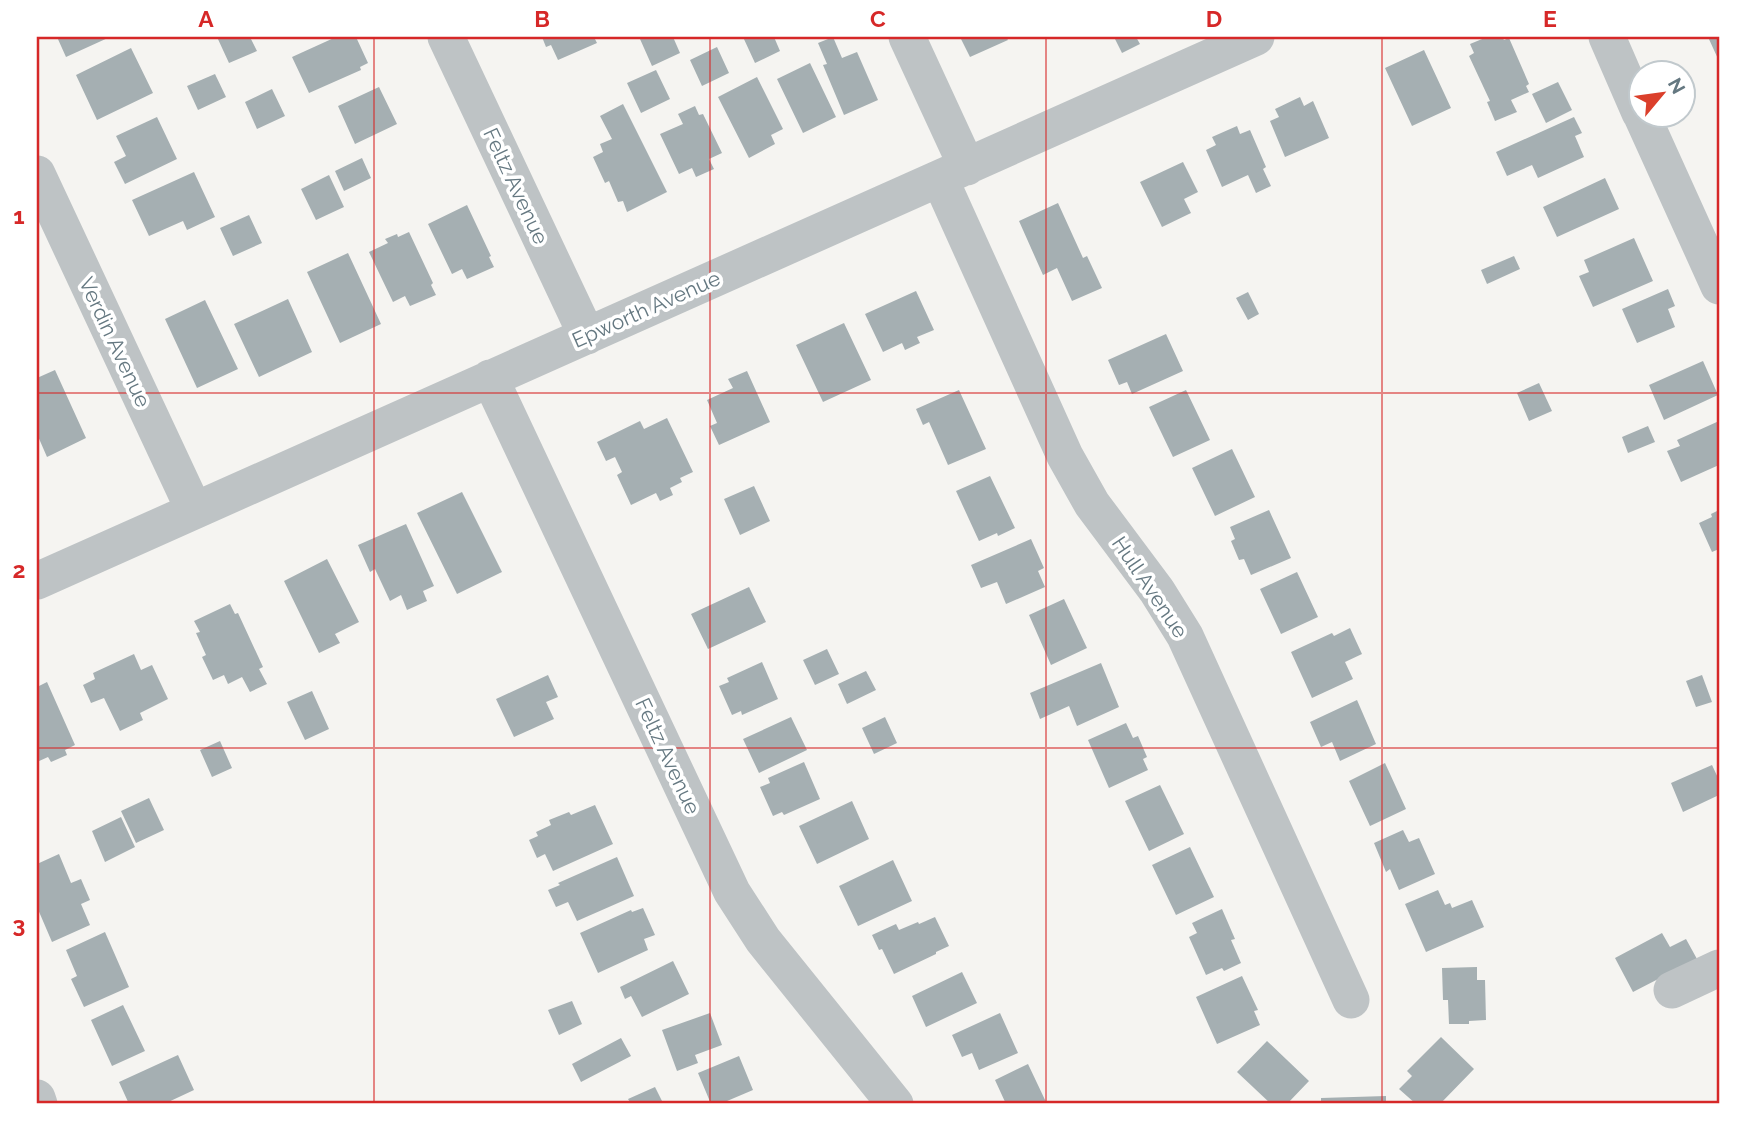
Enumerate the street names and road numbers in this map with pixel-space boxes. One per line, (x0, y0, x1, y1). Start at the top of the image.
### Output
street label: Feltz Avenue (478, 124, 554, 248)
street label: Epworth Avenue (568, 265, 724, 353)
street label: Verdin Avenue (74, 273, 156, 411)
street label: Hull Avenue (1107, 531, 1193, 643)
street label: Feltz Avenue (630, 694, 706, 818)

